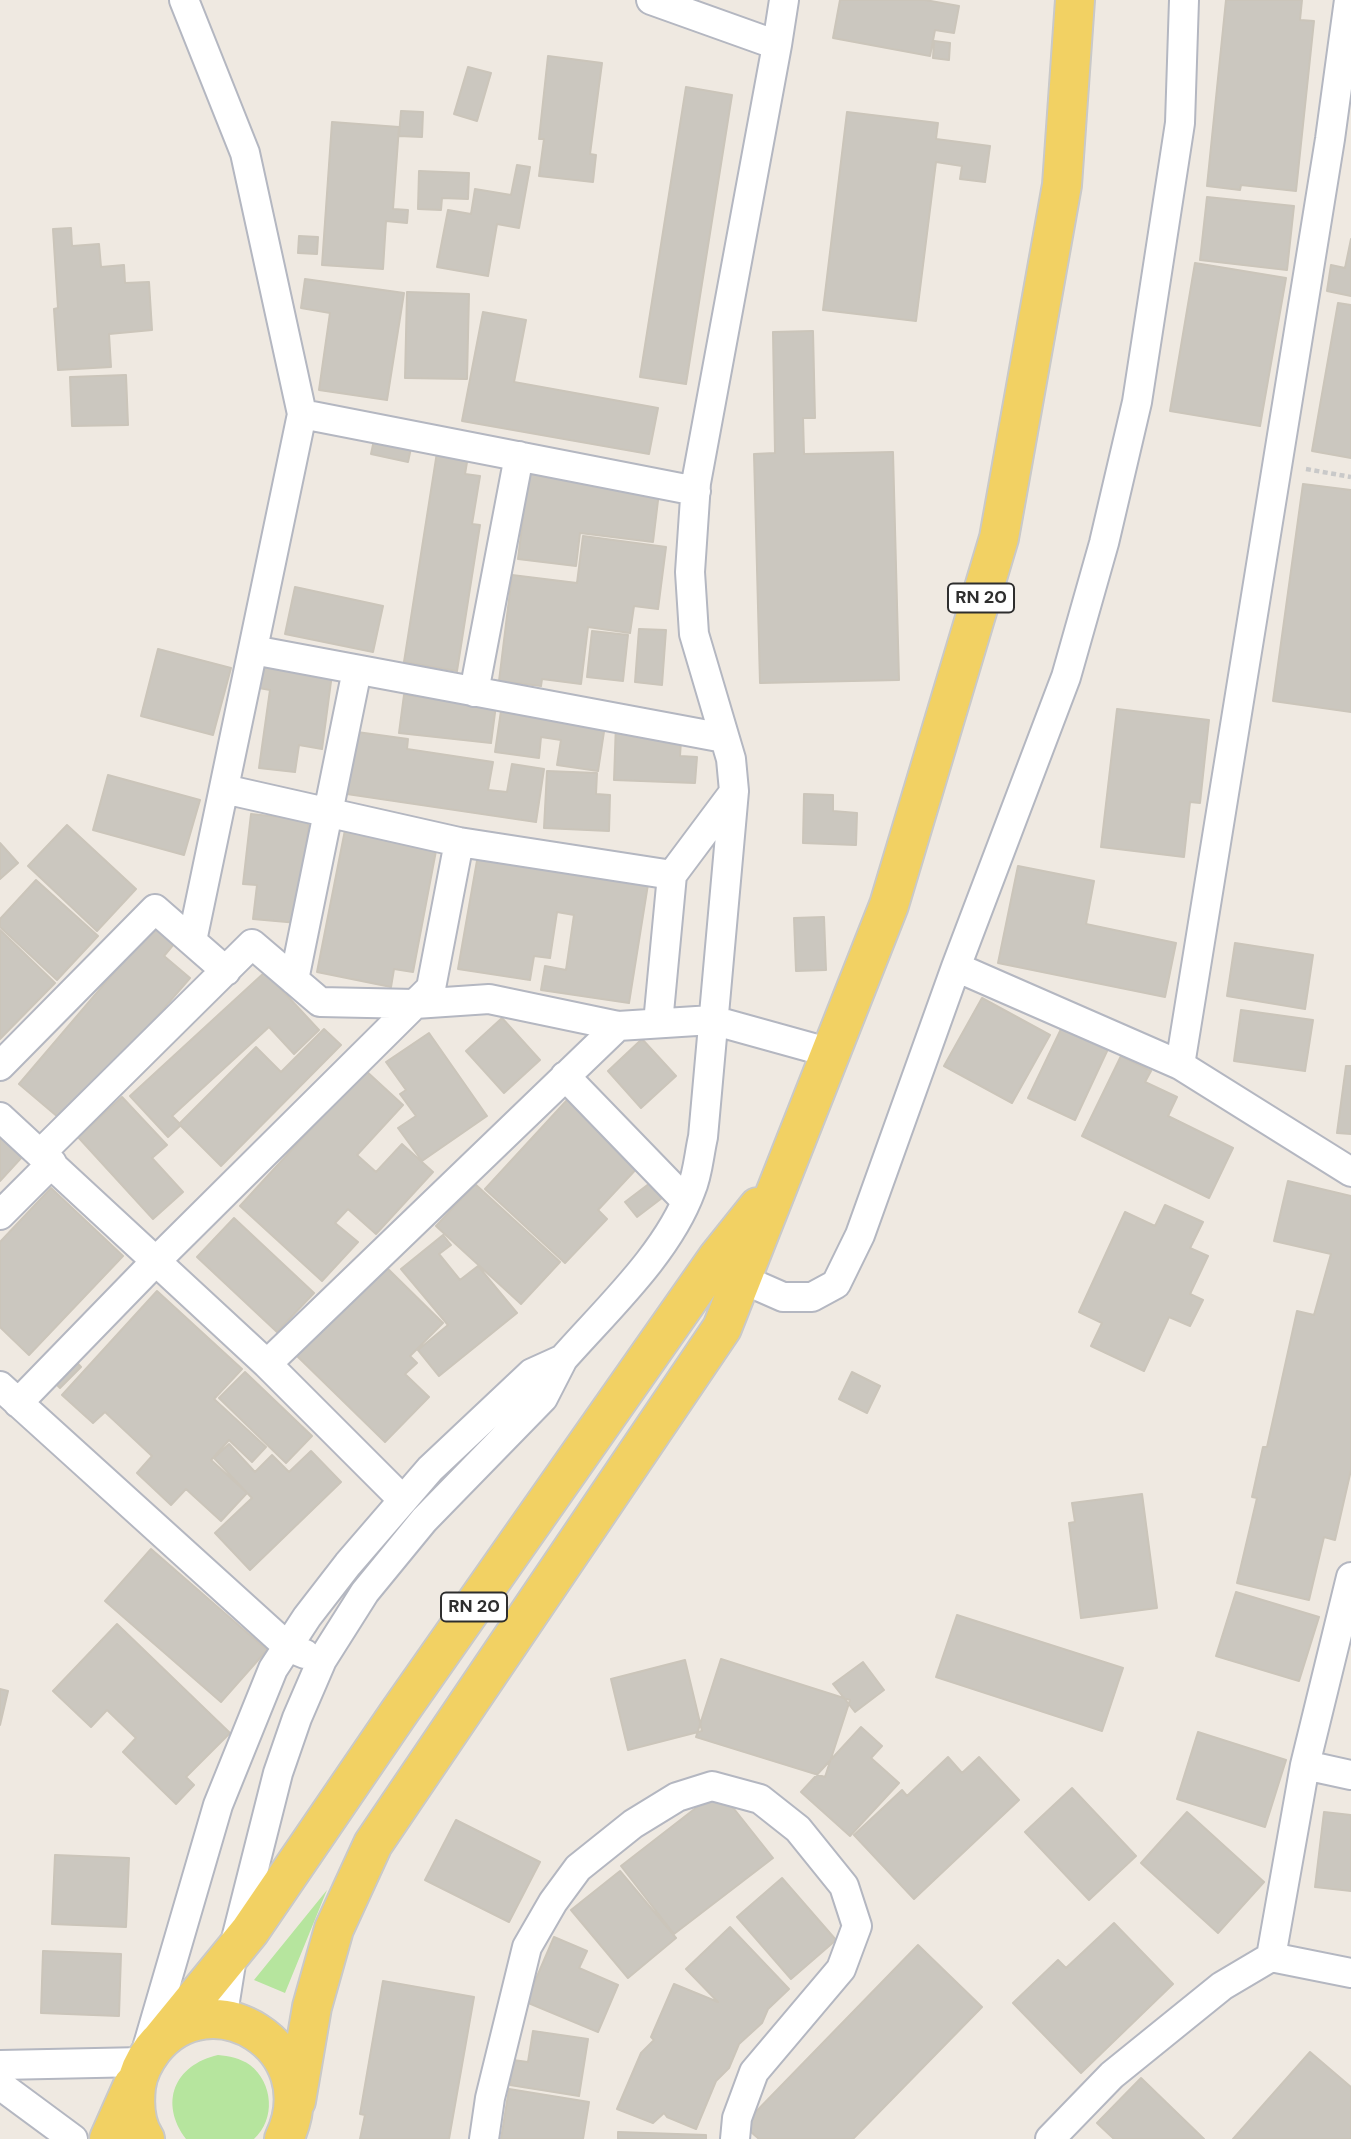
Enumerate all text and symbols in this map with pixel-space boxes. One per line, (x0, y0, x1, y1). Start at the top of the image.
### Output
road number: RN 20 (948, 584, 1014, 612)
road number: RN 20 (441, 1592, 507, 1622)

